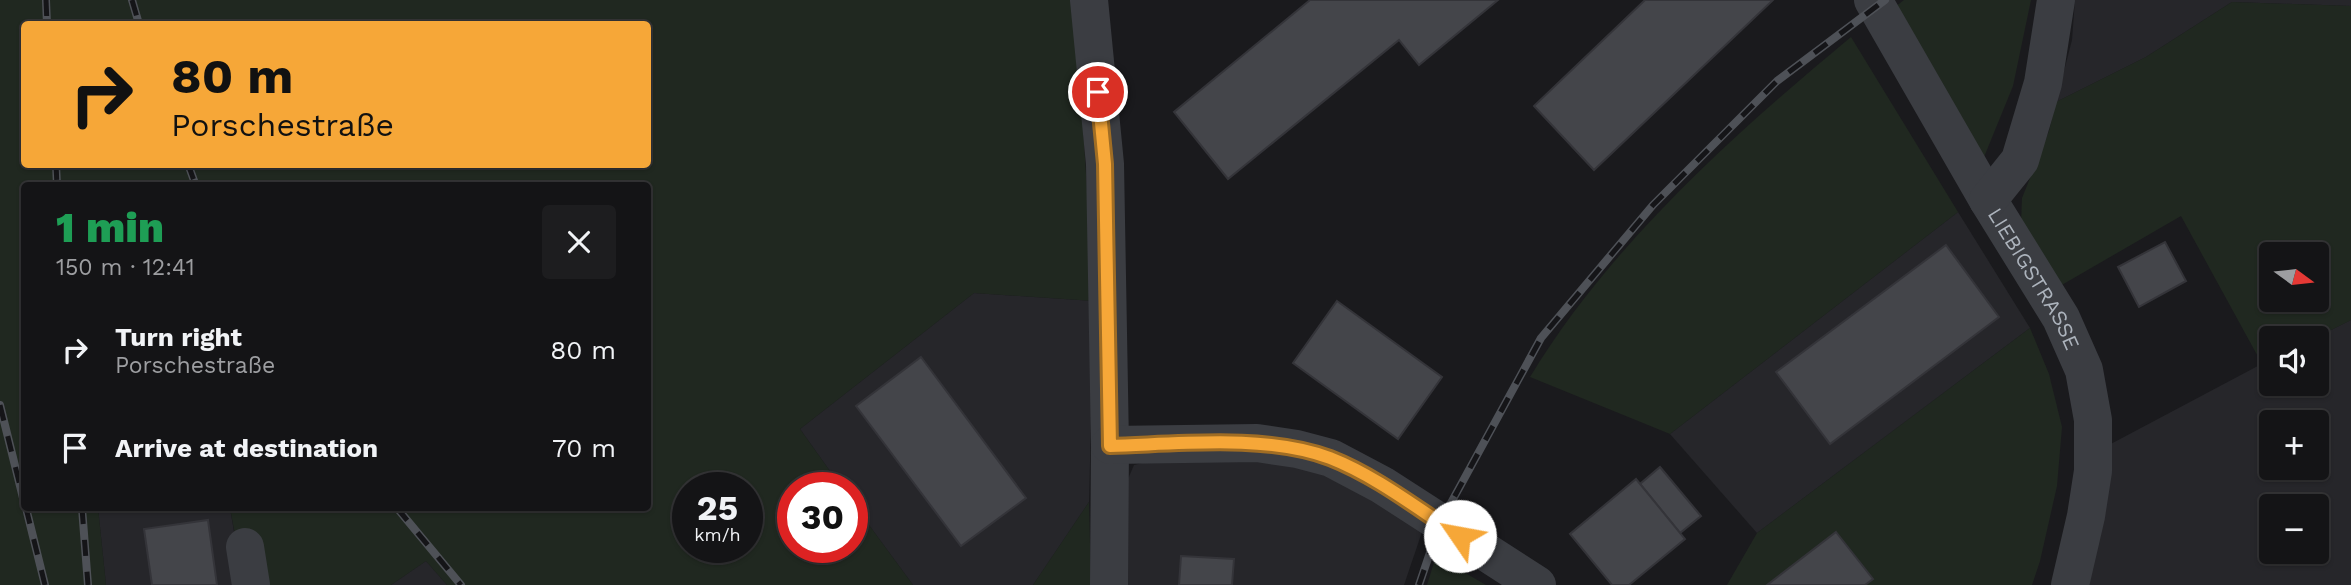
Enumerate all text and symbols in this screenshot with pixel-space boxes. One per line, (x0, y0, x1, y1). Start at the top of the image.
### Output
text: 80 m (171, 47, 293, 105)
icon: right (56, 49, 147, 140)
pin (1068, 62, 1128, 122)
icon: arrive (1079, 73, 1117, 111)
text: Porschestraße (171, 106, 394, 144)
text: 1 min (56, 203, 164, 252)
street label: LIEBIGSTRASSE (1983, 203, 2086, 353)
button: close (542, 205, 616, 279)
north arrow (2259, 242, 2329, 312)
map controls (2259, 242, 2329, 564)
text: 150 m · 12:41 (56, 254, 195, 281)
text: Turn right (115, 322, 242, 352)
button: sound (2259, 326, 2329, 396)
icon: right (56, 331, 94, 369)
text: 80 m (550, 335, 616, 365)
text: Porschestraße (115, 352, 275, 379)
button: + (2259, 410, 2329, 480)
icon: arrive (56, 429, 94, 467)
text: Arrive at destination (115, 433, 378, 463)
text: 70 m (552, 433, 616, 463)
speed limit sign: 30 (777, 472, 868, 563)
text: 25 (697, 487, 738, 529)
button: − (2259, 494, 2329, 564)
position arrow (1423, 499, 1497, 573)
text: km/h (694, 524, 741, 545)

